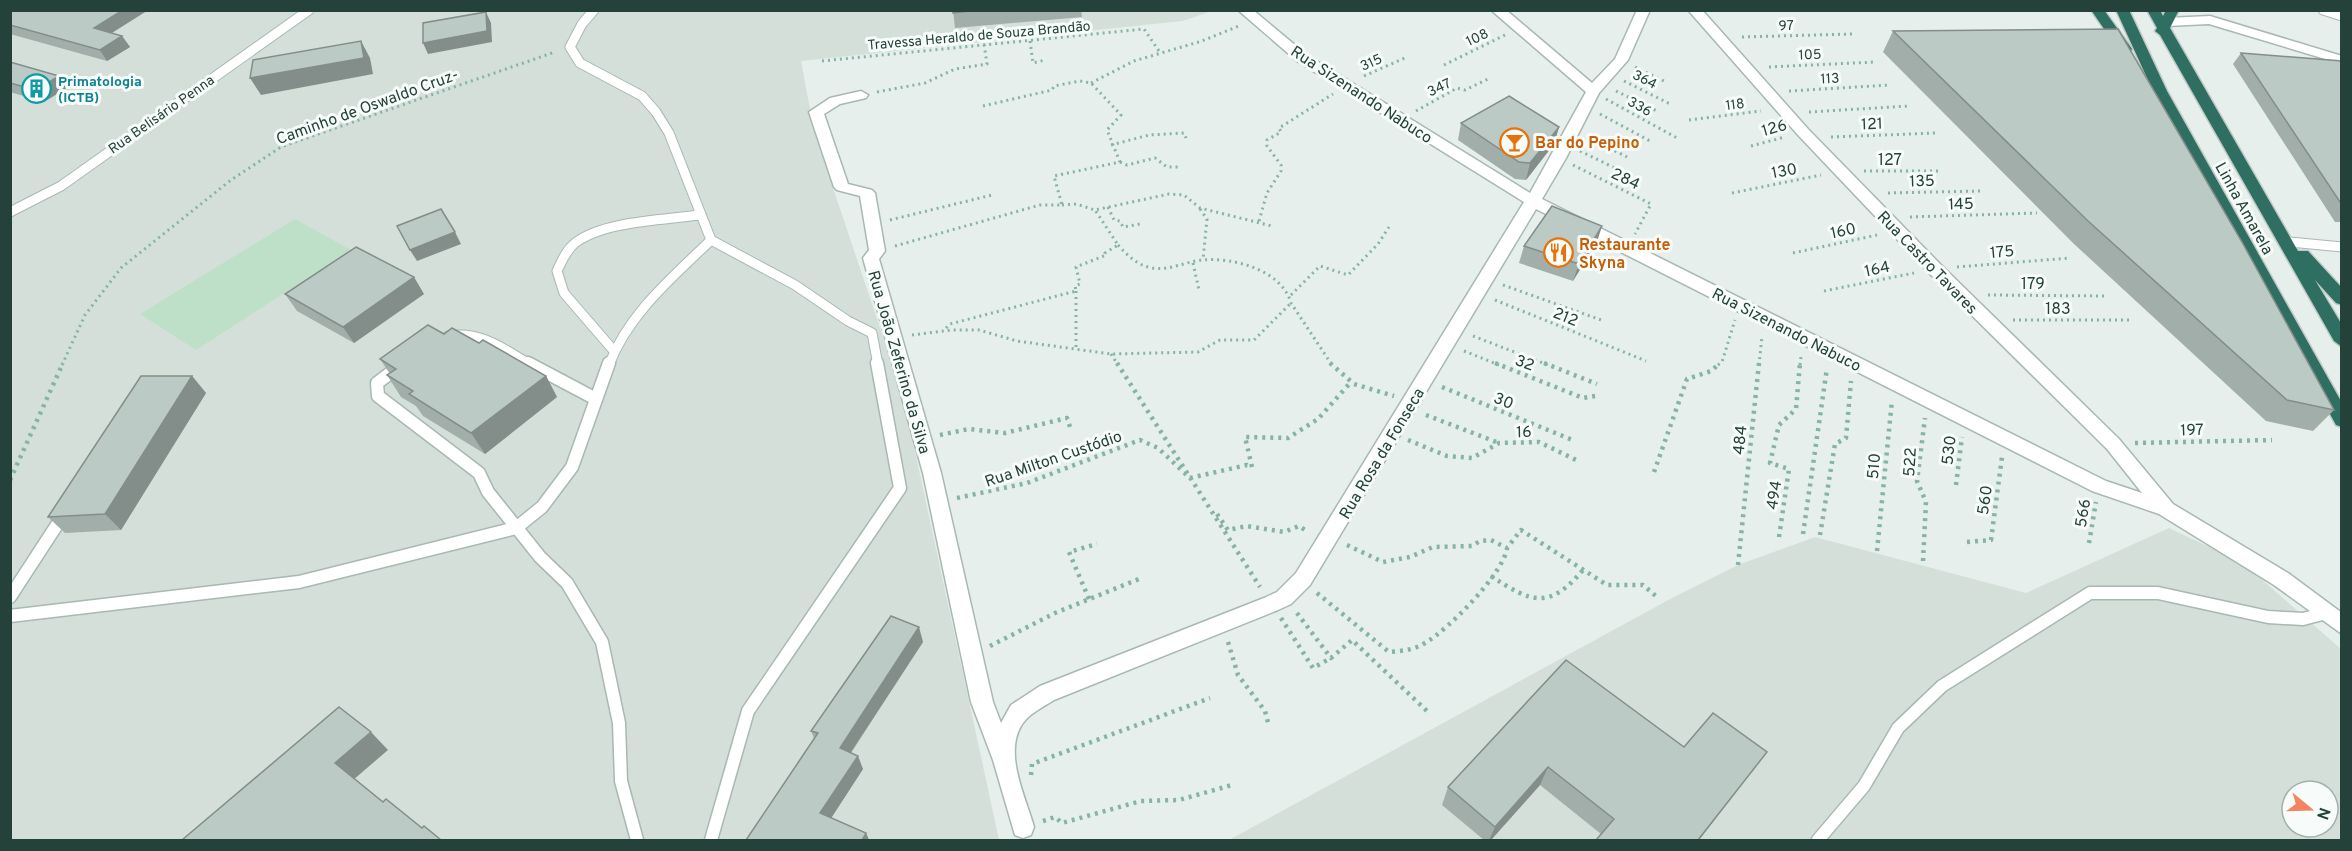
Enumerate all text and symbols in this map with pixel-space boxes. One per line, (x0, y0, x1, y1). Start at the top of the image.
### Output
street label: Travessa Heraldo de Souza Brandão (867, 18, 1091, 55)
street label: 97 (1778, 18, 1794, 35)
street label: 108 (1464, 26, 1492, 51)
street label: Rua Sizenando Nabuco (1286, 42, 1436, 149)
street label: 105 (1798, 47, 1822, 64)
street label: 315 (1358, 51, 1385, 76)
street label: Caminho de Oswaldo Cruz- (274, 66, 462, 150)
street label: 364 (1629, 67, 1660, 94)
street label: 113 (1820, 71, 1840, 88)
street label: Rua Belisário Penna (106, 72, 218, 158)
building icon: Primatologia (ICTB) (21, 73, 53, 105)
place label: Primatologia (ICTB) (58, 74, 142, 107)
street label: 347 (1425, 76, 1454, 101)
street label: 336 (1624, 94, 1654, 121)
street label: 118 (1725, 96, 1746, 115)
street label: 121 (1861, 115, 1883, 135)
street label: 126 (1760, 116, 1789, 142)
bar icon: Bar do Pepino (1498, 126, 1530, 158)
place label: Bar do Pepino (1535, 134, 1640, 154)
street label: 127 (1878, 151, 1902, 171)
street label: Linha Amarela (2210, 159, 2277, 259)
street label: 130 (1770, 160, 1799, 184)
street label: 284 (1607, 164, 1643, 195)
street label: 135 (1909, 172, 1935, 192)
street label: 145 (1948, 195, 1974, 215)
street label: Rua Castro Tavares (1872, 208, 1981, 319)
street label: 160 (1829, 219, 1858, 244)
place label: Restaurante Skyna (1579, 236, 1670, 274)
restaurant icon: Restaurante Skyna (1542, 237, 1574, 269)
street label: 175 (1989, 242, 2015, 264)
street label: 164 (1863, 258, 1892, 282)
street label: Rua João Zeferino da Silva (862, 268, 934, 457)
street label: 179 (2021, 275, 2045, 295)
street label: Rua Sizenando Nabuco (1708, 284, 1864, 377)
street label: 183 (2045, 300, 2071, 320)
street label: 212 (1550, 304, 1581, 332)
street label: 32 (1512, 351, 1537, 377)
street label: Rua Rosa da Fonseca (1336, 385, 1430, 523)
street label: 30 (1490, 389, 1516, 415)
street label: 197 (2180, 421, 2204, 441)
street label: 16 (1516, 423, 1532, 443)
street label: 484 (1729, 424, 1752, 456)
street label: Rua Milton Custódio (982, 427, 1125, 493)
street label: 530 (1938, 434, 1962, 466)
street label: 522 (1900, 447, 1922, 478)
street label: 510 (1864, 452, 1886, 480)
street label: 494 (1763, 479, 1787, 511)
street label: 560 (1974, 484, 1998, 516)
street label: 566 (2072, 497, 2096, 529)
north arrow (2280, 779, 2340, 839)
text: N (2311, 805, 2334, 822)

